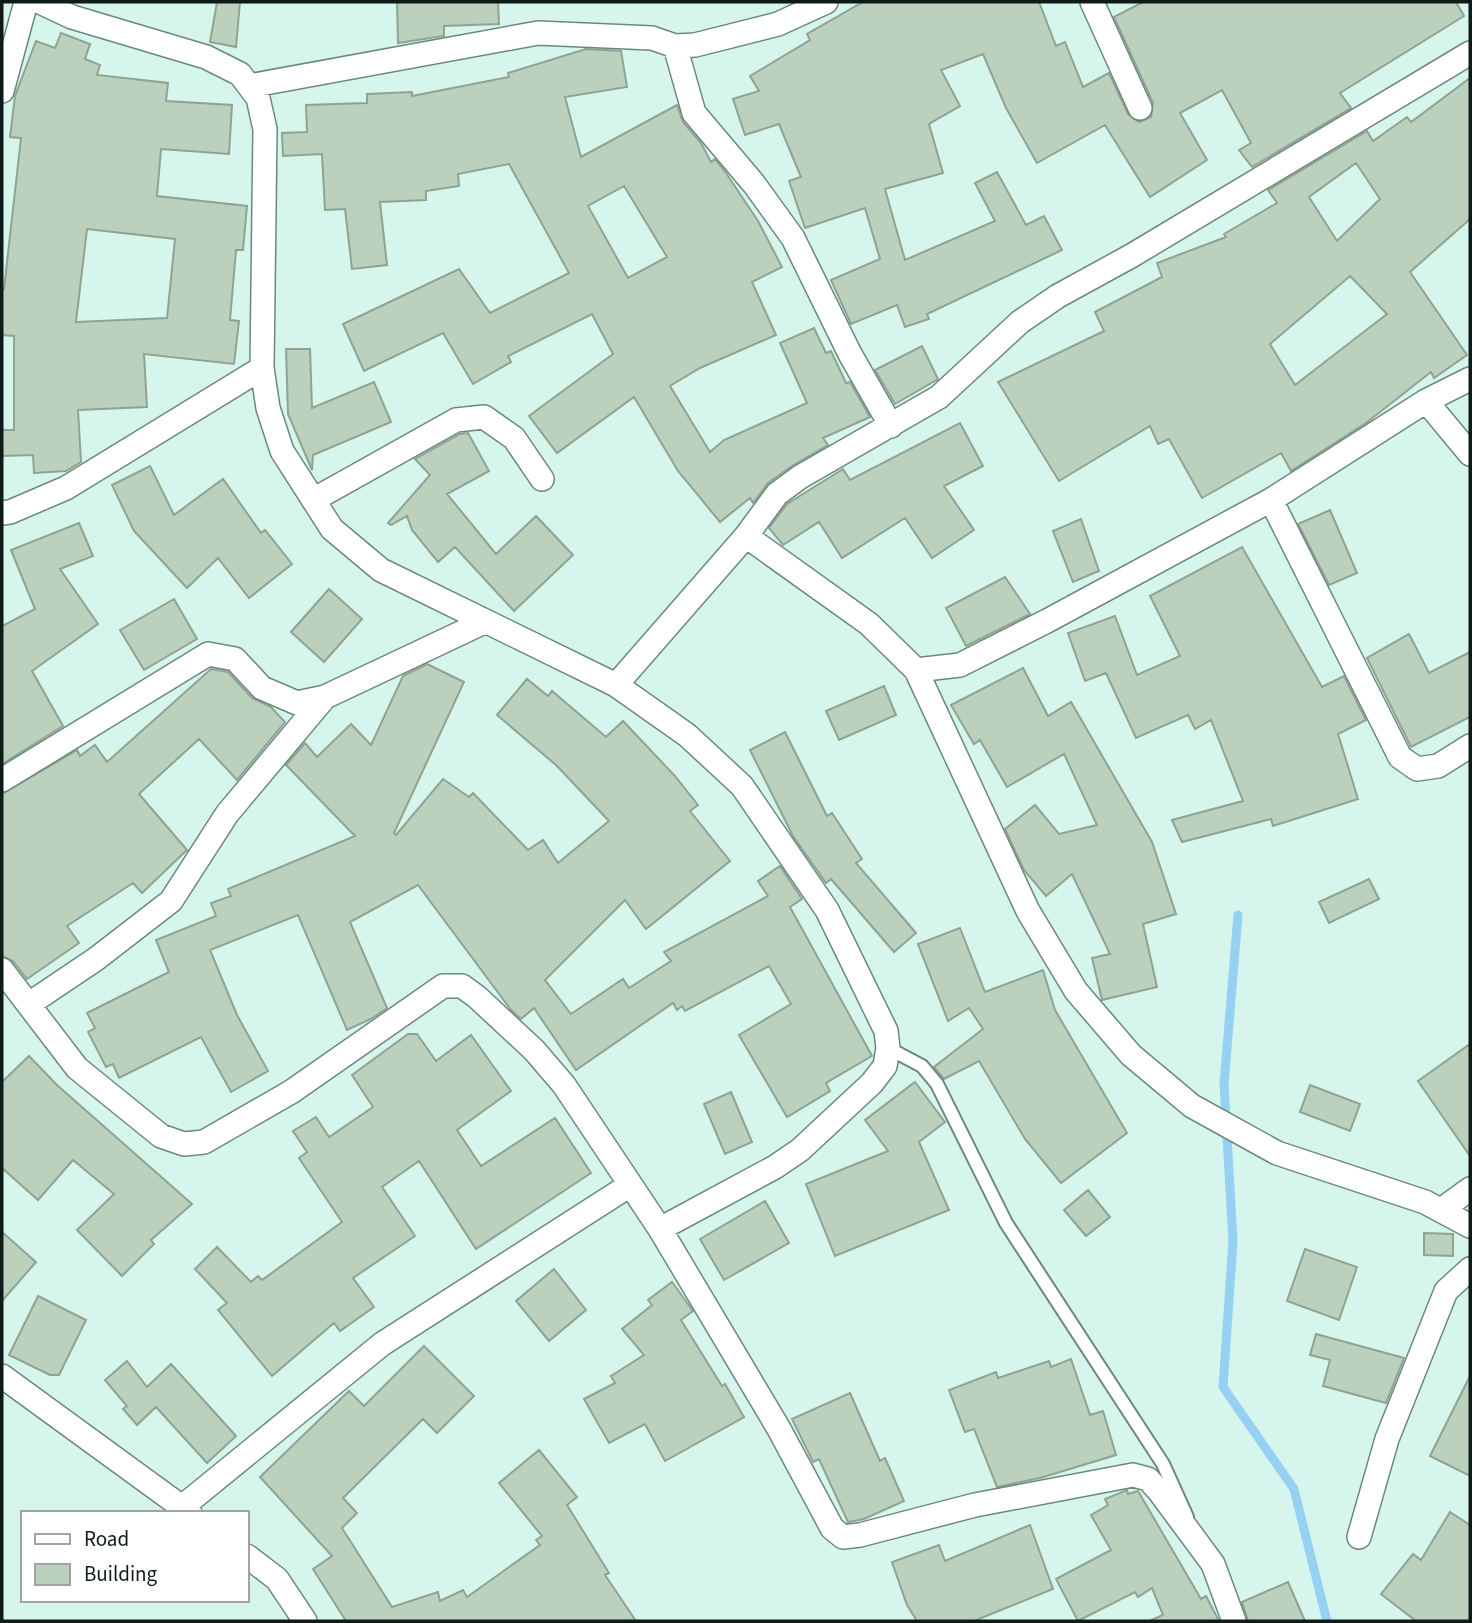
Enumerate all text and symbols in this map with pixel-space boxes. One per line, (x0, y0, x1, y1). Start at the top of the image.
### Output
legend (21, 1511, 248, 1602)
text: Road (84, 1524, 129, 1554)
text: Building (84, 1559, 158, 1589)

